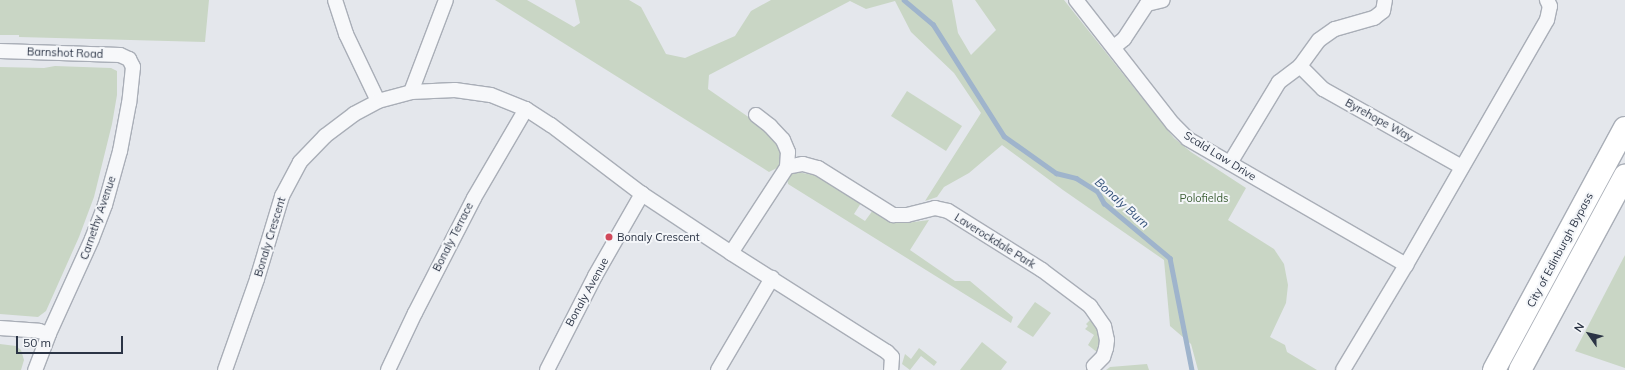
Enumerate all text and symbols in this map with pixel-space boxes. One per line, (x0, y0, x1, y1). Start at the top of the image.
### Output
street label: Barnshot Road (27, 45, 103, 61)
street label: Byrehope Way (1343, 96, 1415, 144)
street label: Scald Law Drive (1182, 129, 1258, 183)
street label: Carnethy Avenue (77, 174, 119, 262)
water label: Bonaly Burn (1092, 175, 1152, 231)
street label: City of Edinburgh Bypass (1524, 190, 1596, 310)
park label: Polofields (1179, 191, 1229, 205)
street label: Bonaly Crescent (252, 196, 288, 278)
street label: Bonaly Terrace (430, 200, 476, 274)
street label: Laverockdale Park (952, 211, 1038, 271)
place label: Bonaly Crescent (617, 230, 700, 244)
marker: Bonaly Crescent (604, 232, 614, 242)
street label: Bonaly Avenue (563, 255, 611, 329)
north arrow (1569, 314, 1609, 354)
text: N (1571, 320, 1587, 335)
scale bar (18, 328, 125, 354)
text: 50 m (23, 335, 51, 350)

